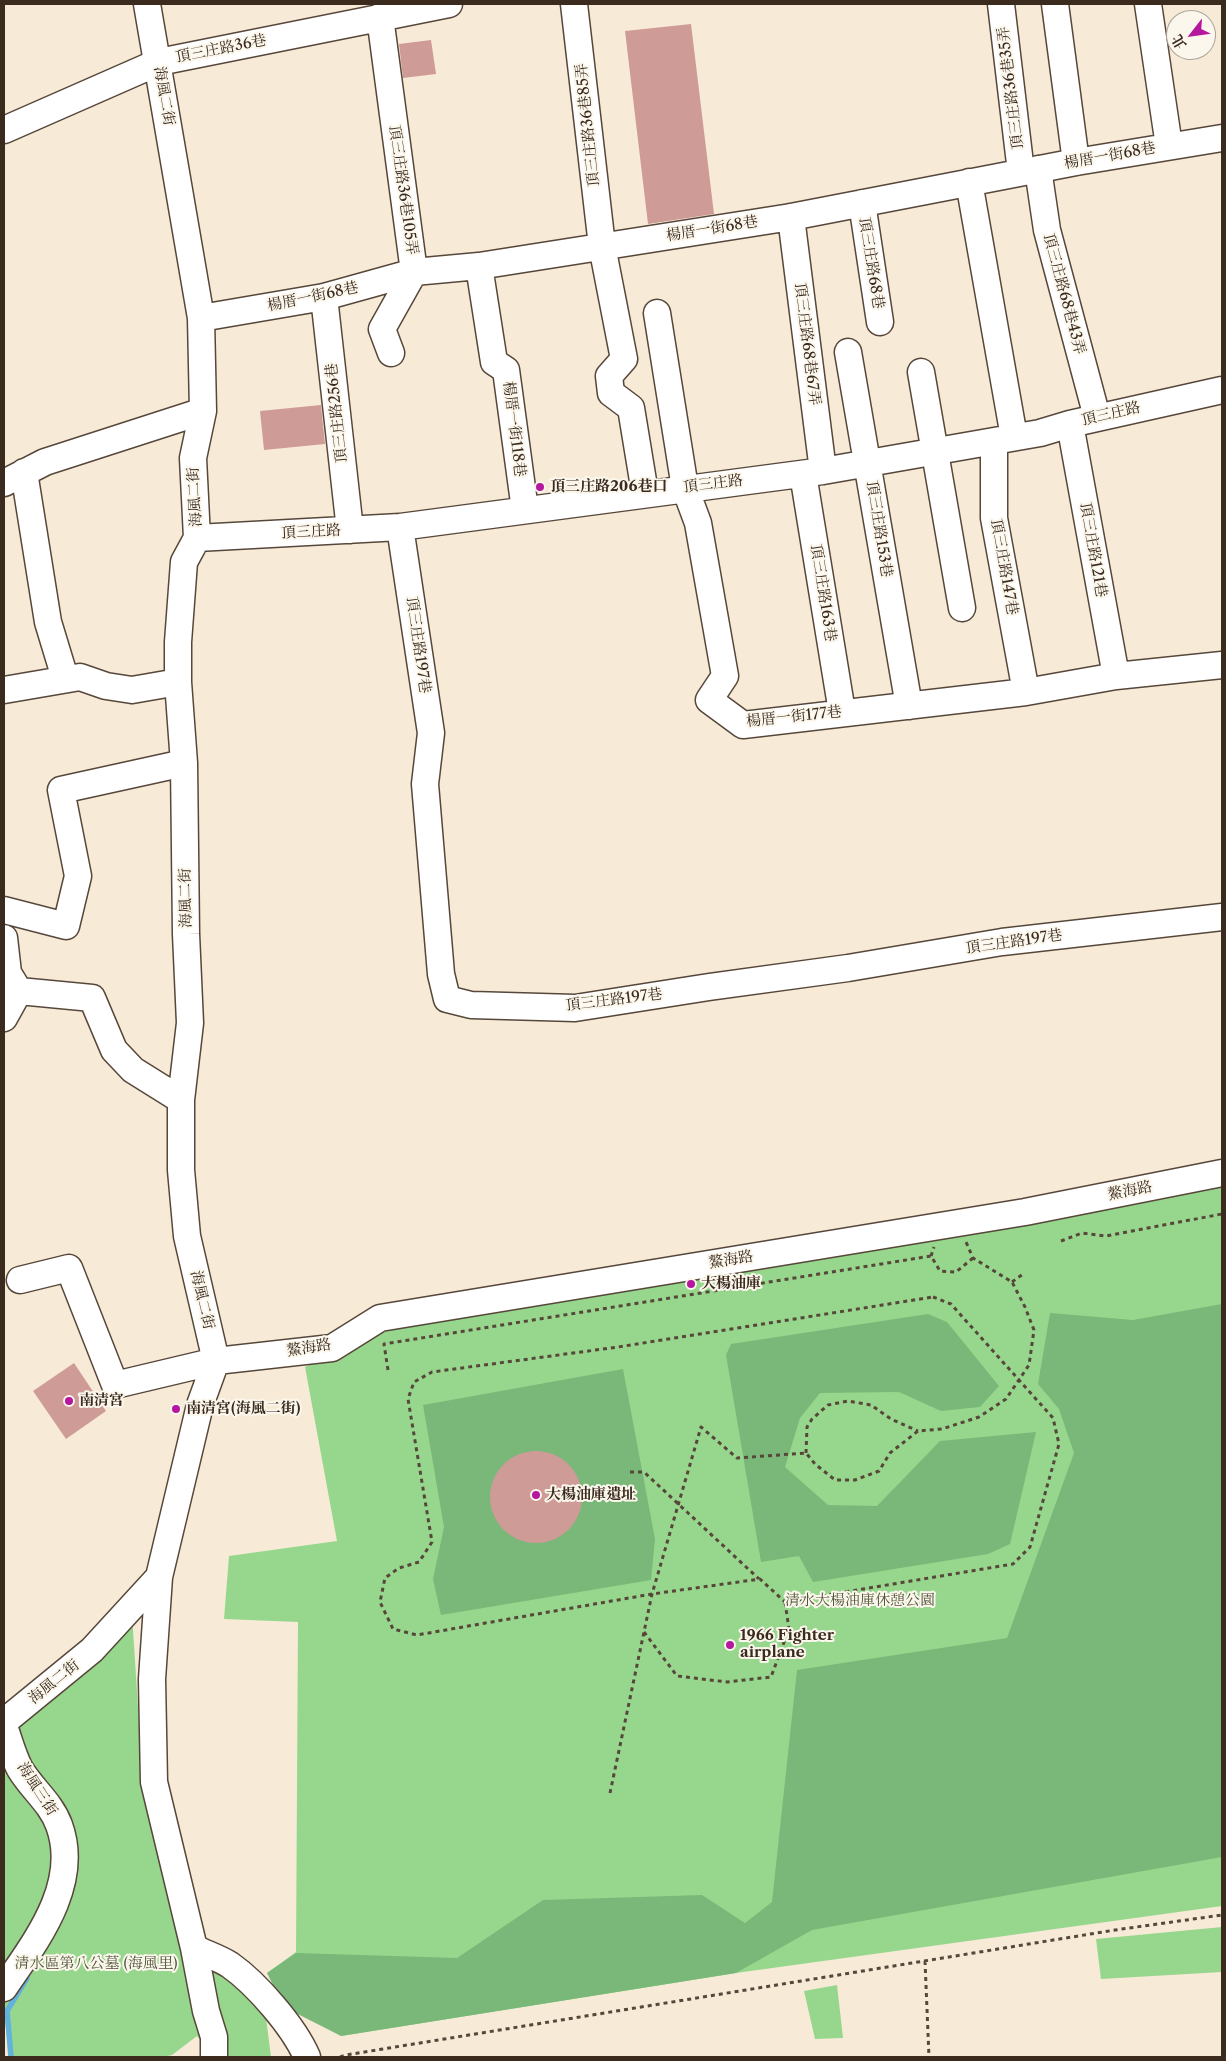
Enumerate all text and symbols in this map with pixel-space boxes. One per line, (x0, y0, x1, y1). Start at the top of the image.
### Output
north arrow (1166, 10, 1216, 60)
street label: 頂三庄路36巷35弄 (995, 26, 1027, 150)
street label: 頂三庄路36巷 (174, 31, 268, 67)
text: 北 (1168, 31, 1190, 53)
street label: 頂三庄路36巷85弄 (573, 62, 603, 188)
street label: 海風二街 (150, 65, 178, 127)
street label: 頂三庄路36巷105弄 (385, 124, 421, 256)
street label: 楊厝一街68巷 (1063, 139, 1157, 173)
street label: 楊厝一街68巷 (665, 213, 759, 245)
street label: 頂三庄路68巷 (855, 216, 887, 310)
street label: 頂三庄路68巷43弄 (1039, 231, 1089, 357)
street label: 楊厝一街68巷 (266, 279, 360, 315)
street label: 頂三庄路68巷67弄 (791, 282, 823, 406)
street label: 頂三庄路256巷 (323, 362, 351, 464)
street label: 楊厝一街118巷 (499, 380, 529, 478)
street label: 頂三庄路 (1080, 398, 1142, 430)
street label: 海風二街 (184, 467, 206, 527)
street label: 頂三庄路 (682, 471, 744, 497)
place label: 頂三庄路206巷口 (550, 478, 667, 496)
street label: 頂三庄路153巷 (862, 479, 896, 579)
marker: 頂三庄路206巷口 (534, 481, 546, 493)
street label: 頂三庄路121巷 (1076, 501, 1110, 599)
street label: 頂三庄路147巷 (987, 517, 1021, 617)
street label: 頂三庄路 (281, 521, 341, 543)
street label: 頂三庄路163巷 (806, 543, 840, 643)
street label: 頂三庄路197巷 (402, 595, 434, 695)
street label: 楊厝一街177巷 (745, 703, 843, 731)
street label: 海風二街 (176, 868, 196, 928)
street label: 頂三庄路197巷 (964, 926, 1064, 958)
street label: 頂三庄路197巷 (565, 985, 663, 1015)
street label: 鰲海路 (1106, 1178, 1154, 1204)
street label: 鰲海路 (707, 1248, 755, 1272)
street label: 海風二街 (186, 1269, 218, 1331)
place label: 大楊油庫 (701, 1275, 761, 1293)
marker: 大楊油庫 (685, 1278, 697, 1290)
street label: 鰲海路 (285, 1336, 333, 1360)
place label: 南清宮 (79, 1392, 124, 1410)
marker: 南清宮 (63, 1395, 75, 1407)
place label: 南清宮(海風二街) (186, 1400, 300, 1418)
marker: 南清宮(海風二街) (170, 1403, 182, 1415)
place label: 大楊油庫遺址 (546, 1486, 636, 1504)
marker: 大楊油庫遺址 (530, 1489, 542, 1501)
park label: 清水大楊油庫休憩公園 (785, 1592, 935, 1610)
place label: 1966 Fighter airplane (740, 1627, 834, 1662)
marker: 1966 Fighter airplane (724, 1639, 736, 1651)
street label: 海風二街 (25, 1656, 83, 1708)
street label: 海風三街 (13, 1759, 61, 1819)
park label: 清水區第八公墓 (海風里) (14, 1955, 178, 1973)

